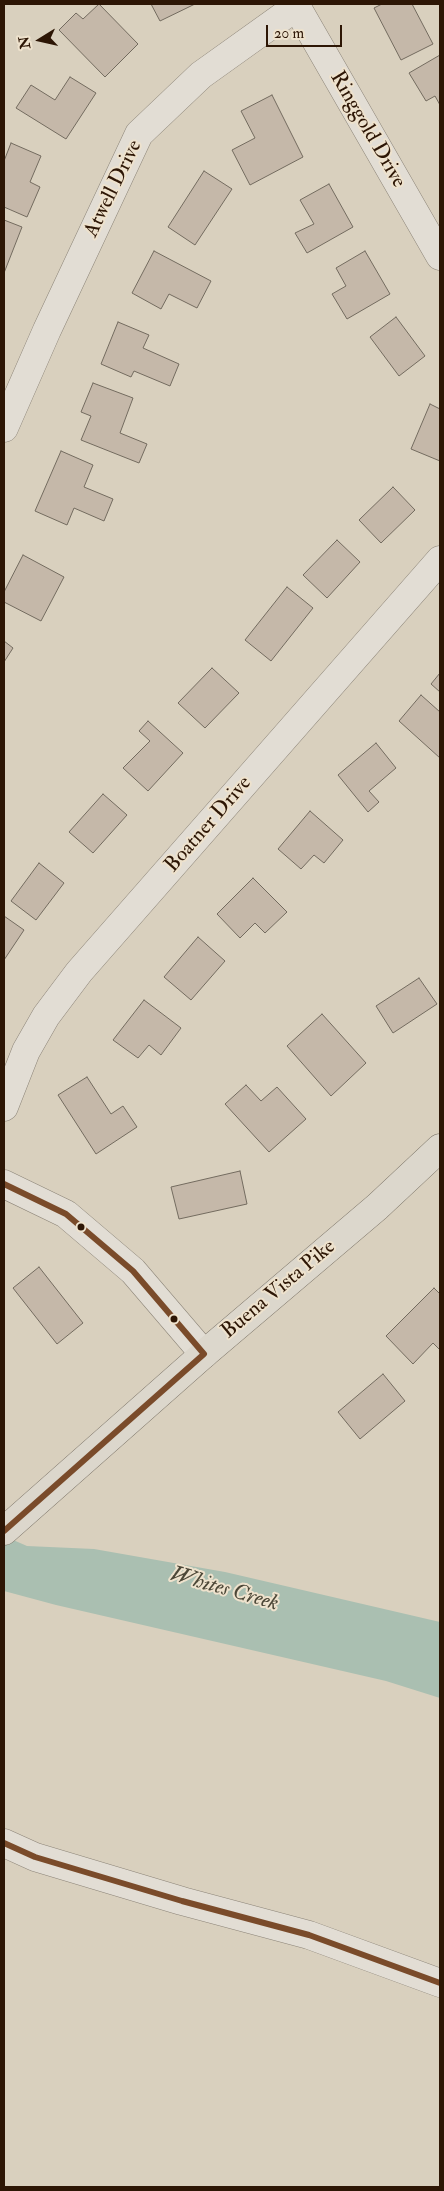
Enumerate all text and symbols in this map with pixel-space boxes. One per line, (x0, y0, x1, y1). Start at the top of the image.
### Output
north arrow (15, 15, 65, 65)
scale bar (269, 15, 345, 47)
text: 20 m (274, 24, 304, 43)
text: N (15, 35, 34, 50)
street label: Ringgold Drive (324, 67, 410, 193)
street label: Atwell Drive (80, 136, 148, 242)
street label: Boatner Drive (160, 772, 258, 878)
unlabelled marker (76, 1222, 86, 1232)
street label: Buena Vista Pike (217, 1235, 341, 1345)
unlabelled marker (169, 1314, 179, 1324)
water label: Whites Creek (167, 1562, 281, 1618)

